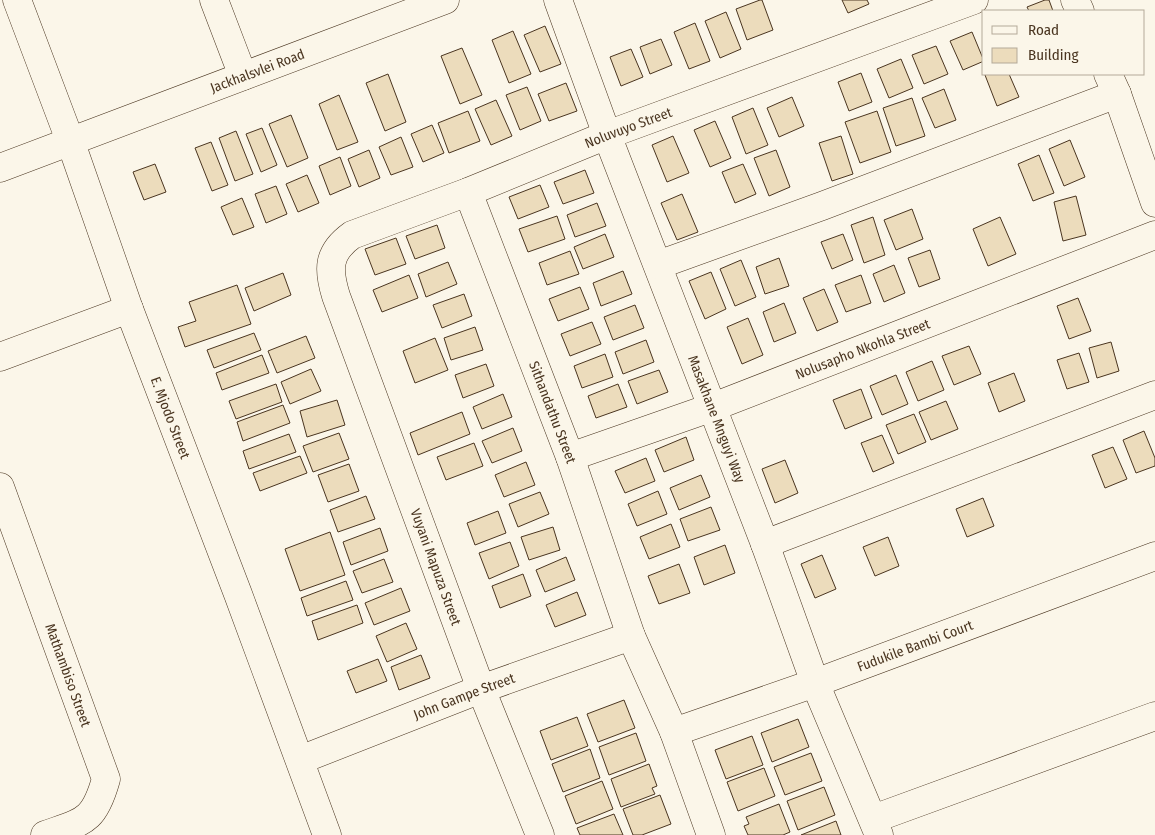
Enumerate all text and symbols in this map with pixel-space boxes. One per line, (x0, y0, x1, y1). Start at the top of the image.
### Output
legend (982, 10, 1145, 75)
text: Road (1028, 21, 1059, 39)
street label: Jackhalsvlei Road (208, 46, 307, 97)
text: Building (1028, 46, 1079, 64)
street label: Noluvuyo Street (582, 104, 675, 152)
street label: Nolusapho Nkohla Street (793, 315, 933, 383)
street label: Masakhane Mnguyi Way (684, 353, 749, 486)
street label: Sithandathu Street (525, 359, 580, 466)
street label: E. Mjodo Street (147, 374, 194, 462)
street label: Vuyani Mapuza Street (407, 507, 465, 628)
street label: Fudukile Bambi Court (855, 617, 976, 675)
street label: Mathambiso Street (41, 621, 94, 729)
street label: John Gampe Street (411, 670, 518, 724)

